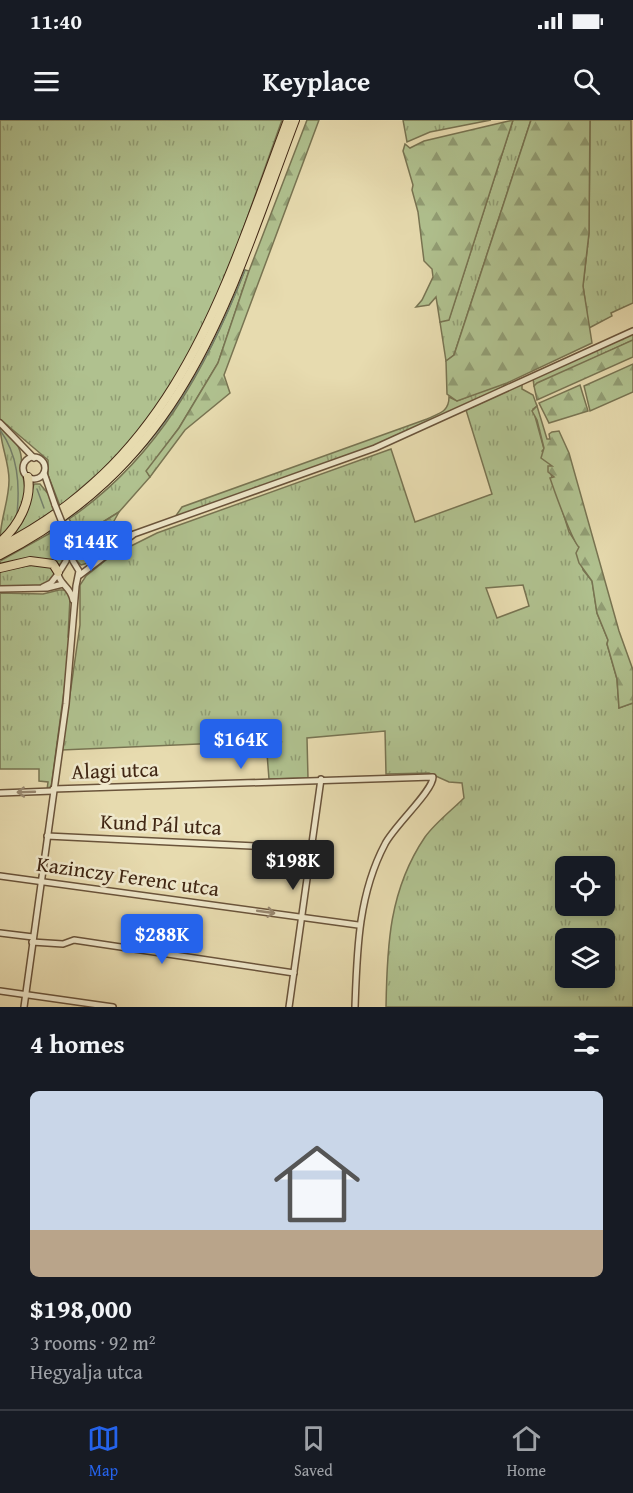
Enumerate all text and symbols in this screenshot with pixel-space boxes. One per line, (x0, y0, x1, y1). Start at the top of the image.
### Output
text: 11:40 (30, 5, 82, 37)
text: Keyplace (263, 61, 370, 101)
icon: menu (30, 65, 63, 98)
icon: search (570, 65, 603, 98)
pin: $144K (49, 521, 133, 572)
text: $144K (64, 526, 118, 555)
pin: $164K (199, 719, 283, 770)
text: $164K (214, 724, 268, 753)
street label: Alagi utca (71, 753, 159, 787)
one-way arrow (17, 787, 37, 798)
street label: Kund Pál utca (100, 805, 222, 843)
pin: $198K (251, 840, 335, 891)
text: $198K (266, 845, 320, 874)
street label: Kazinczy Ferenc utca (35, 848, 221, 904)
map controls (555, 856, 615, 988)
button: locate (555, 856, 615, 916)
one-way arrow (256, 907, 275, 918)
pin: $288K (120, 914, 204, 965)
text: $288K (135, 919, 189, 948)
button: layers (555, 928, 615, 988)
text: 4 homes (30, 1024, 125, 1063)
icon: filters (570, 1027, 603, 1060)
icon: home (263, 1130, 371, 1238)
text: $198,000 (30, 1289, 132, 1328)
text: 3 rooms · 92 m² (30, 1328, 156, 1357)
text: Hegyalja utca (30, 1357, 143, 1386)
tab: Map (87, 1422, 120, 1482)
tab: Saved (294, 1422, 333, 1482)
tab: Home (507, 1422, 546, 1482)

